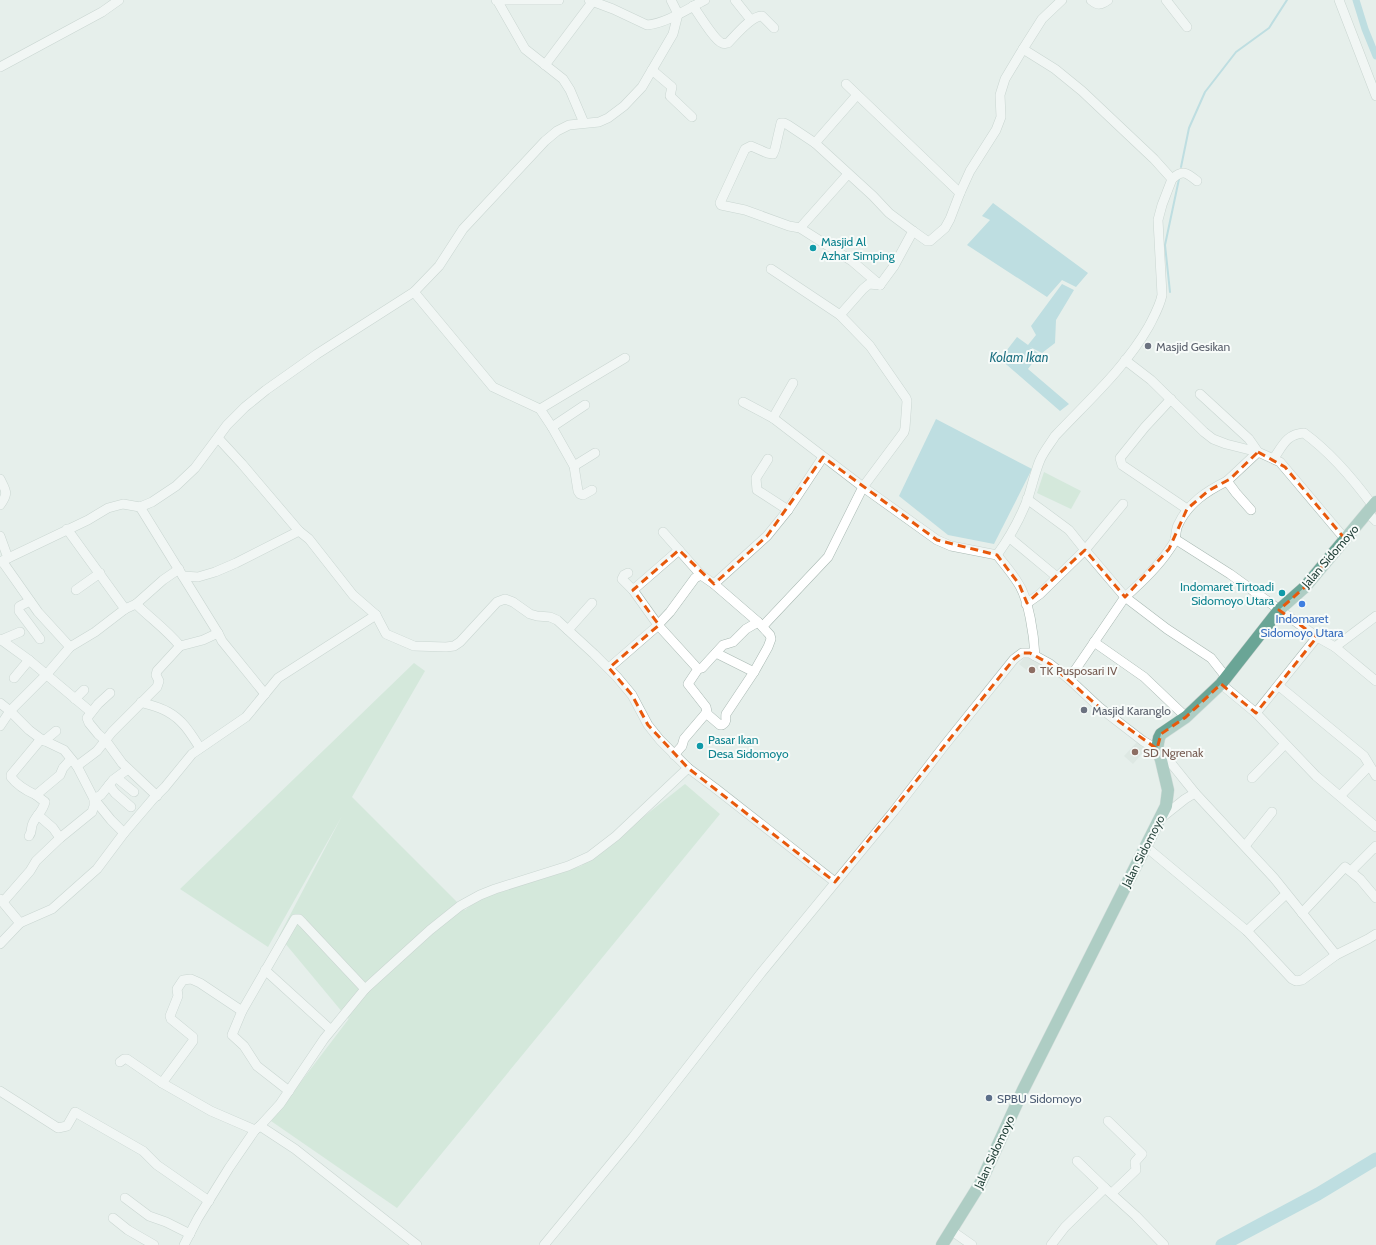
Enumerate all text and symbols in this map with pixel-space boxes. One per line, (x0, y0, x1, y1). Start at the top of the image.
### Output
place label: Masjid Al Azhar Simping (821, 234, 896, 263)
marker: Masjid Al Azhar Simping (808, 243, 818, 253)
place label: Masjid Gesikan (1156, 339, 1231, 354)
marker: Masjid Gesikan (1143, 341, 1153, 351)
water label: Kolam Ikan (990, 349, 1048, 365)
street label: Jalan Sidomoyo (1298, 521, 1362, 591)
place label: Indomaret Tirtoadi Sidomoyo Utara (1180, 579, 1274, 608)
marker: Indomaret Tirtoadi Sidomoyo Utara (1277, 588, 1287, 598)
marker: Indomaret Sidomoyo Utara (1297, 599, 1307, 609)
place label: Indomaret Sidomoyo Utara (1261, 611, 1344, 640)
place label: TK Pusposari IV (1040, 663, 1118, 678)
marker: TK Pusposari IV (1027, 665, 1037, 675)
place label: Masjid Karanglo (1092, 703, 1171, 718)
marker: Masjid Karanglo (1079, 705, 1089, 715)
place label: Pasar Ikan Desa Sidomoyo (708, 732, 789, 761)
marker: Pasar Ikan Desa Sidomoyo (695, 741, 705, 751)
place label: SD Ngrenak (1143, 745, 1204, 760)
marker: SD Ngrenak (1130, 747, 1140, 757)
street label: Jalan Sidomoyo (1118, 812, 1168, 890)
place label: SPBU Sidomoyo (997, 1091, 1082, 1106)
marker: SPBU Sidomoyo (984, 1093, 994, 1103)
street label: Jalan Sidomoyo (970, 1113, 1018, 1192)

